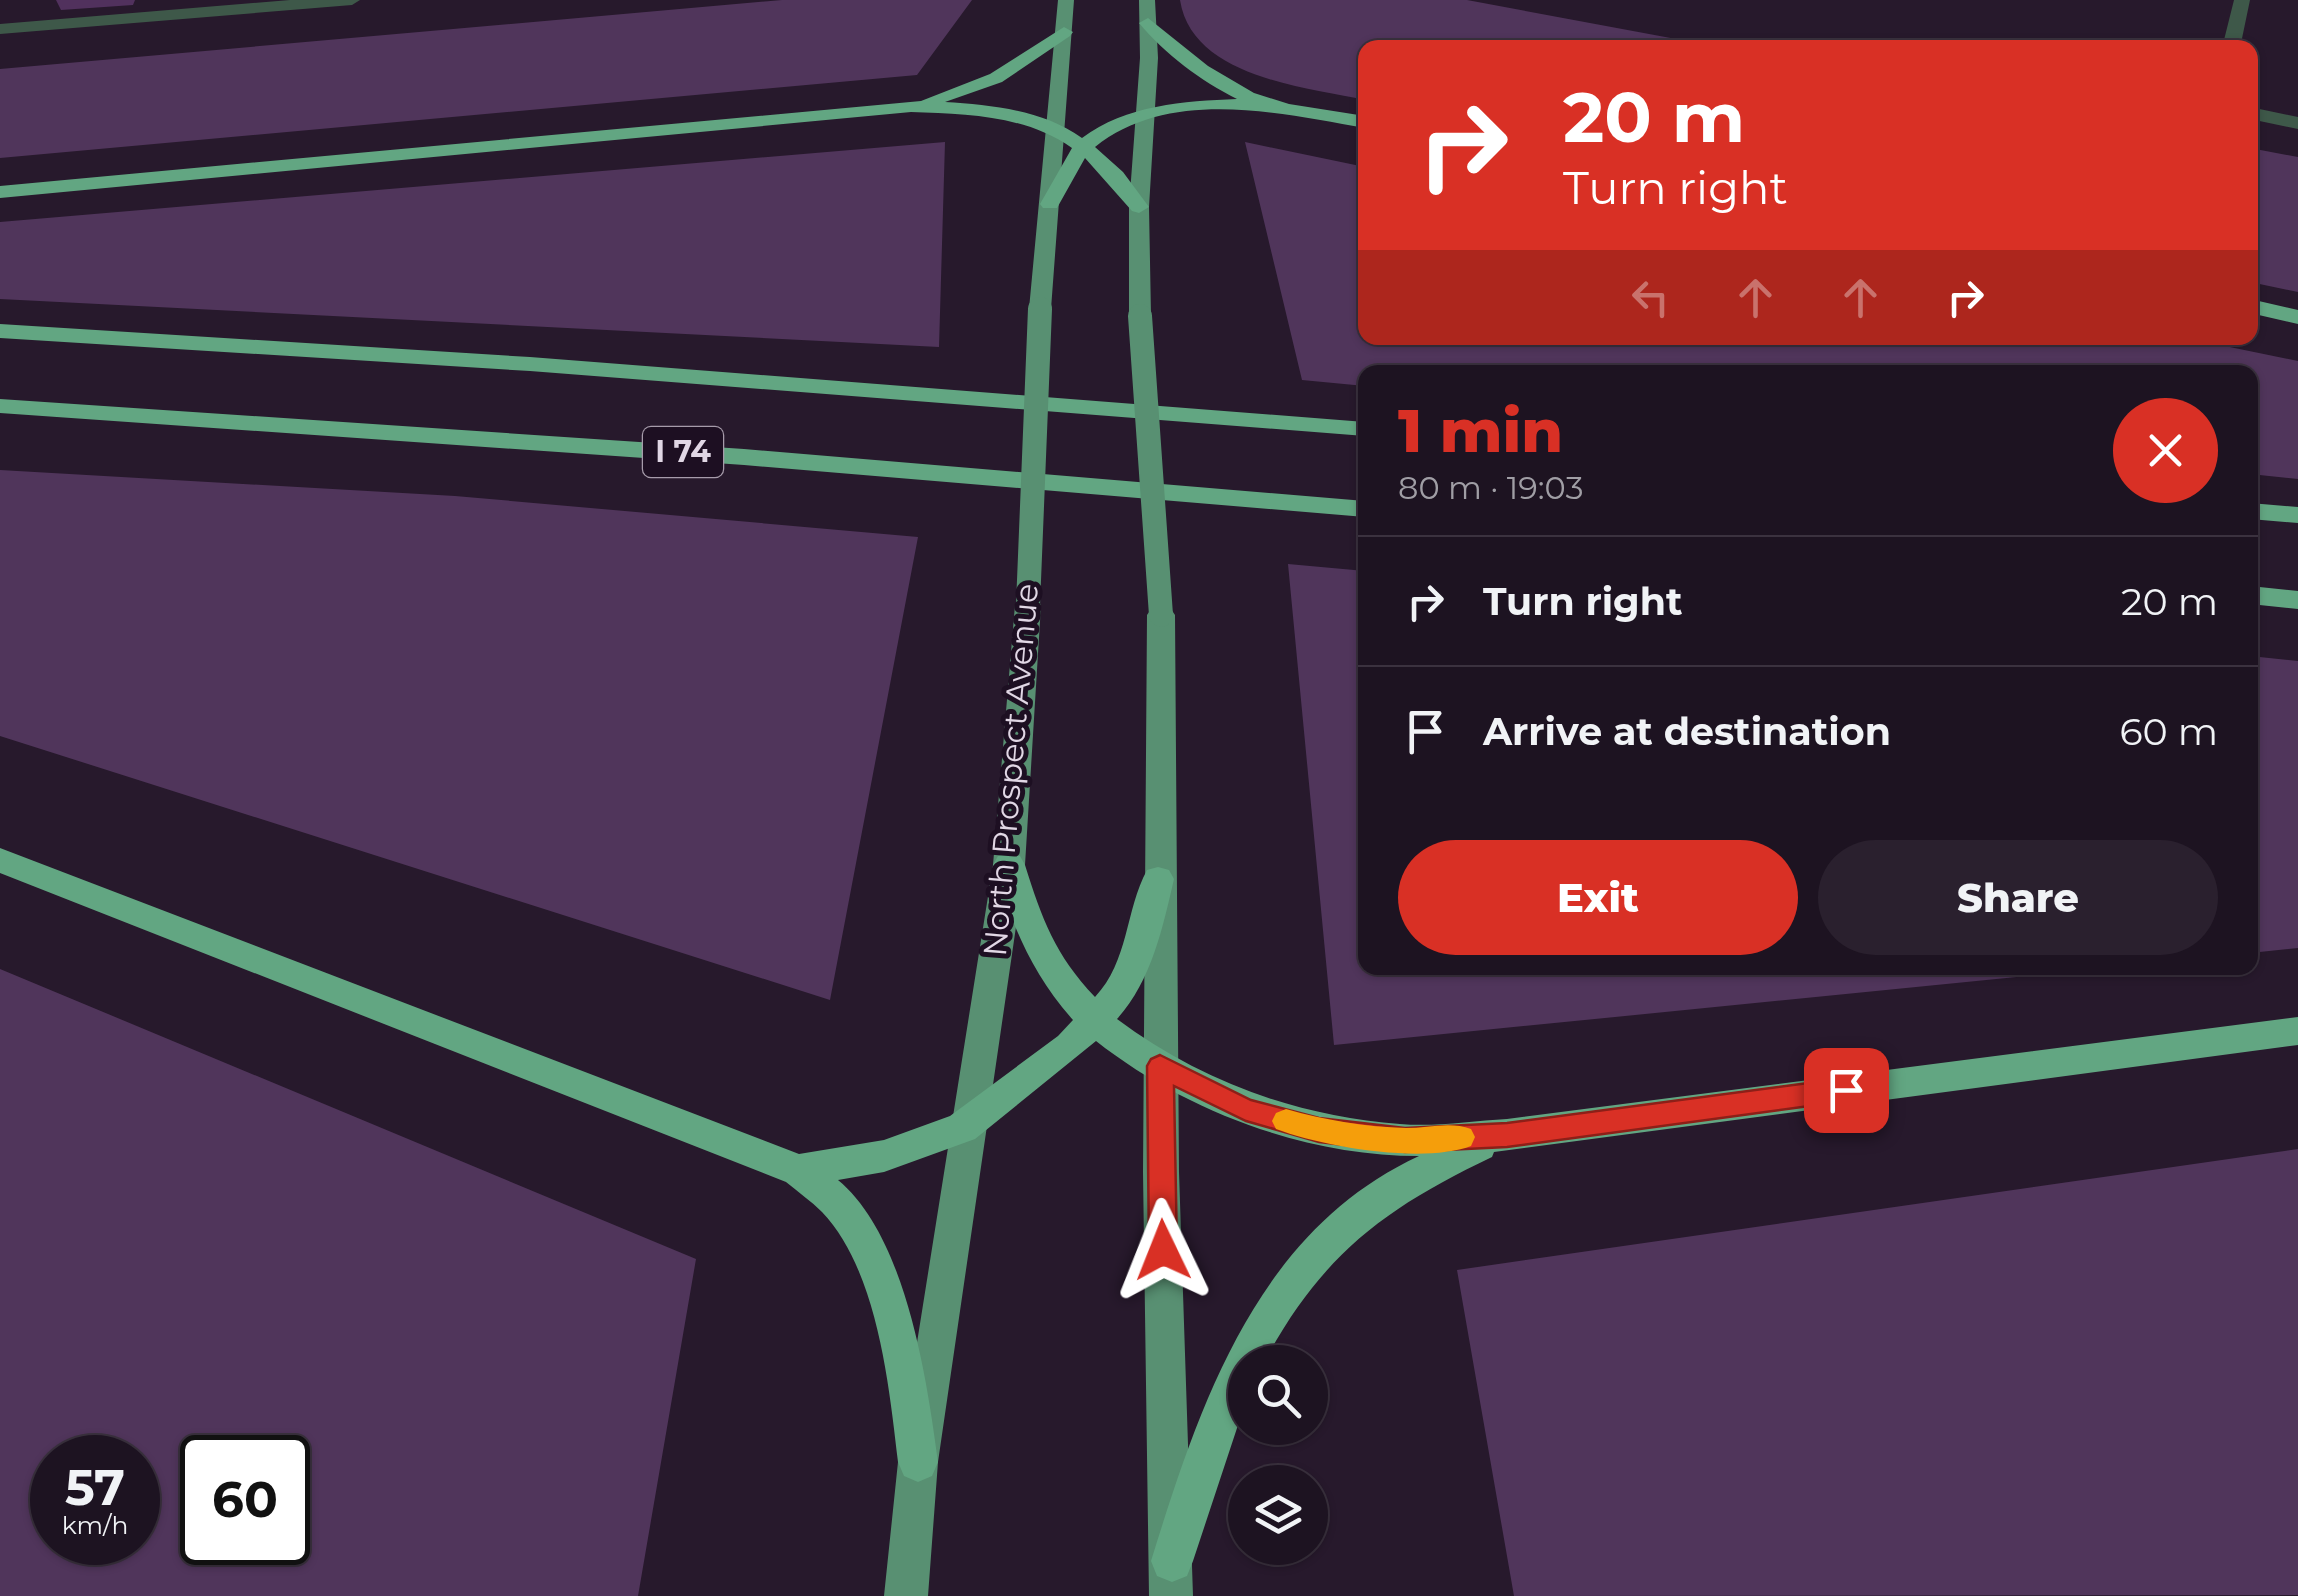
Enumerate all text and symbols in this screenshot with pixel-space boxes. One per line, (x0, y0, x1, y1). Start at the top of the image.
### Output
text: 20 m (1563, 74, 1745, 160)
icon: right (1398, 80, 1528, 210)
text: Turn right (1563, 160, 1788, 215)
icon: left (1623, 270, 1678, 325)
icon: ahead (1728, 270, 1783, 325)
icon: ahead (1833, 270, 1888, 325)
icon: right (1938, 270, 1993, 325)
text: 1 min (1398, 394, 1563, 467)
button: close (2113, 398, 2218, 503)
road number: I 74 (643, 427, 723, 477)
text: 80 m · 19:03 (1398, 468, 1584, 507)
icon: right (1398, 574, 1453, 629)
text: Turn right (1483, 578, 1682, 625)
text: 20 m (2121, 578, 2218, 625)
street label: North Prospect Avenue (975, 582, 1046, 958)
icon: arrive (1398, 704, 1453, 759)
text: Arrive at destination (1483, 708, 1891, 755)
text: 60 m (2119, 708, 2218, 755)
button: Exit (1398, 840, 1798, 955)
button: Share (1818, 840, 2218, 955)
pin (1804, 1048, 1889, 1133)
icon: arrive (1819, 1063, 1874, 1118)
position arrow (1111, 1198, 1215, 1302)
map controls (1228, 1345, 1328, 1565)
button: search (1228, 1345, 1328, 1445)
speed limit sign: 60 (180, 1435, 310, 1565)
text: 57 (65, 1457, 125, 1518)
button: layers (1228, 1465, 1328, 1565)
text: km/h (62, 1510, 128, 1540)

